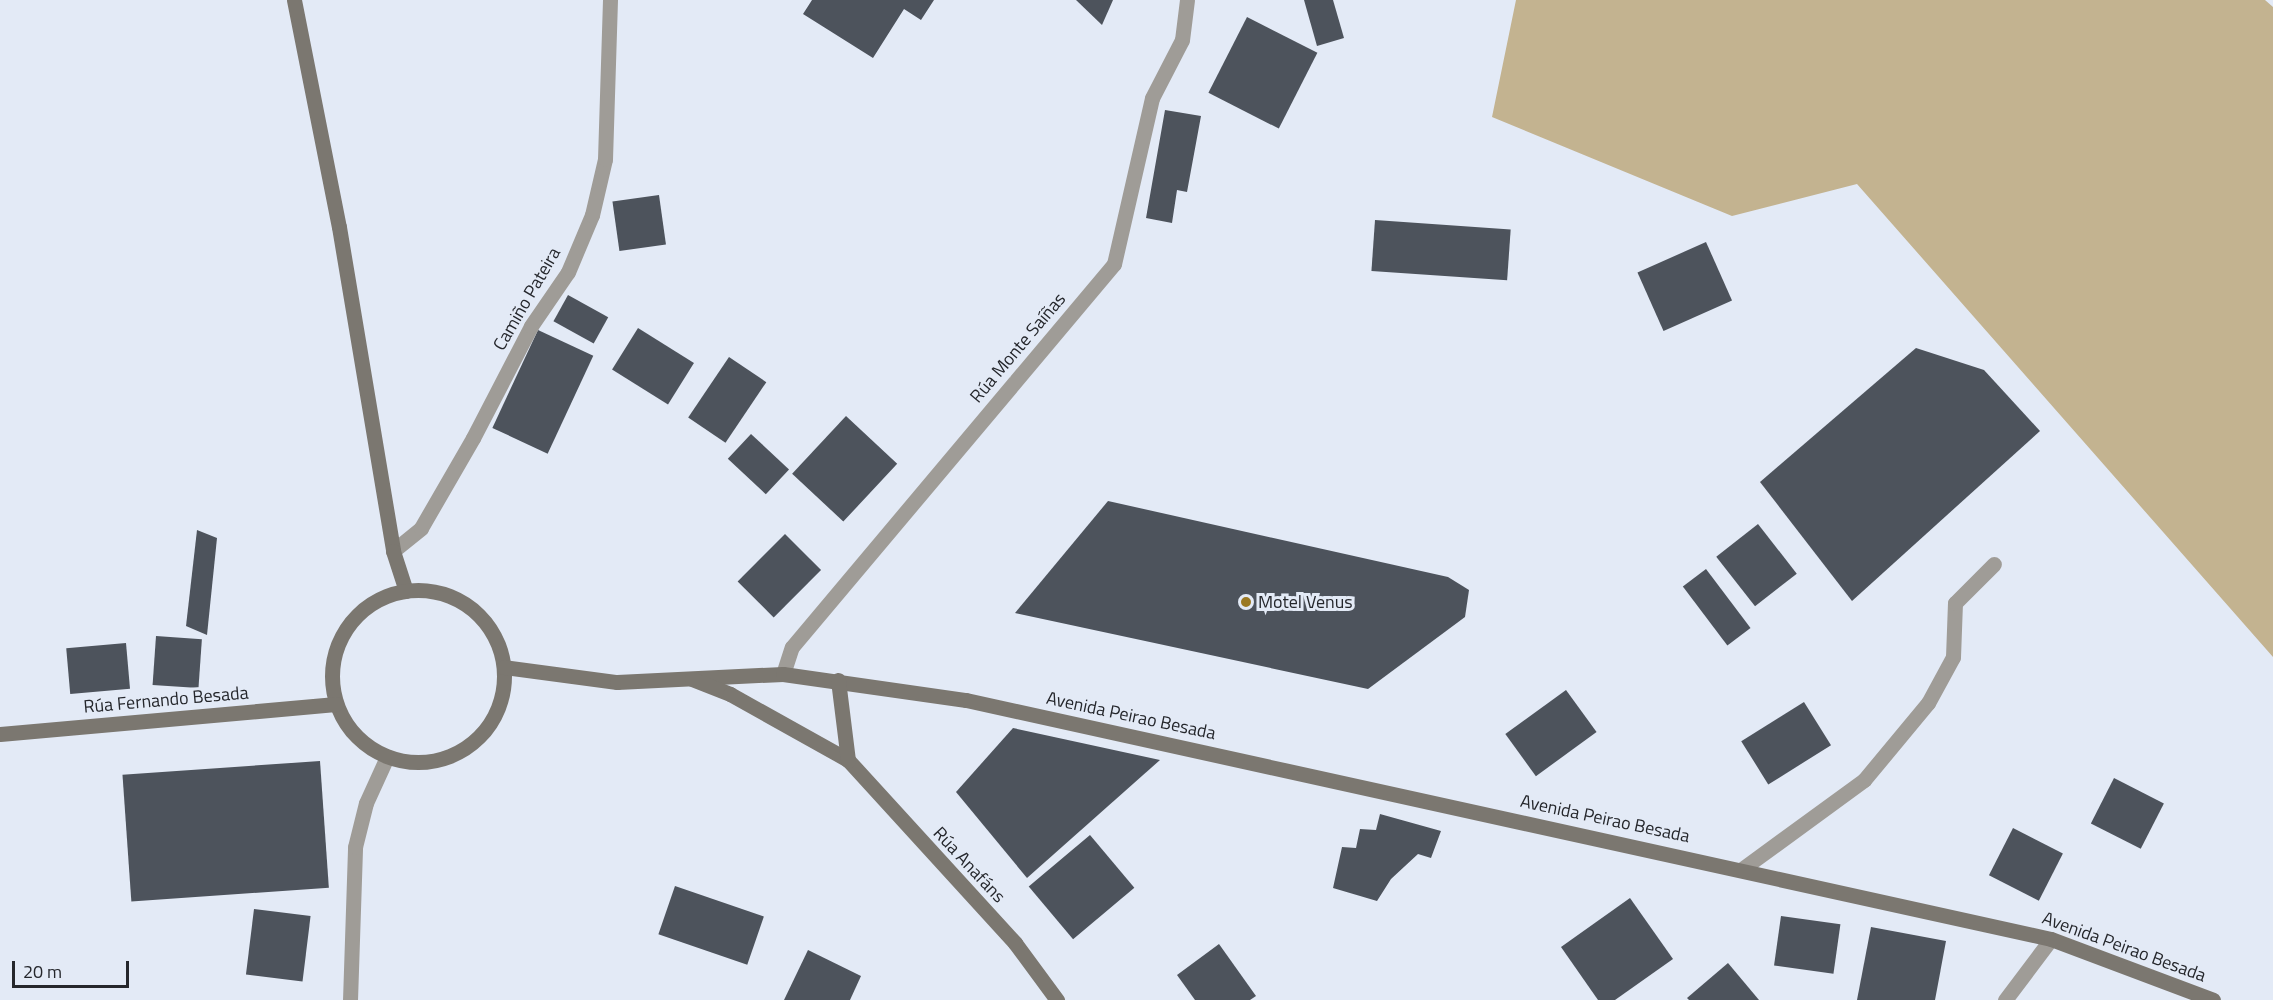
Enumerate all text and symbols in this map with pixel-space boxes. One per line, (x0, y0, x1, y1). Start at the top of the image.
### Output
street label: Camiño Pateira (489, 244, 565, 354)
street label: Rúa Monte Saíñas (966, 289, 1070, 407)
place label: Motel Venus (1258, 591, 1353, 613)
marker: Motel Venus (1239, 595, 1253, 609)
street label: Rúa Fernando Besada (83, 682, 249, 718)
street label: Avenida Peirao Besada (1044, 687, 1218, 745)
street label: Avenida Peirao Besada (1518, 790, 1692, 848)
street label: Rúa Anafáns (928, 823, 1010, 907)
street label: Avenida Peirao Besada (2039, 907, 2209, 987)
scale bar (15, 949, 132, 987)
text: 20 m (23, 958, 62, 985)

